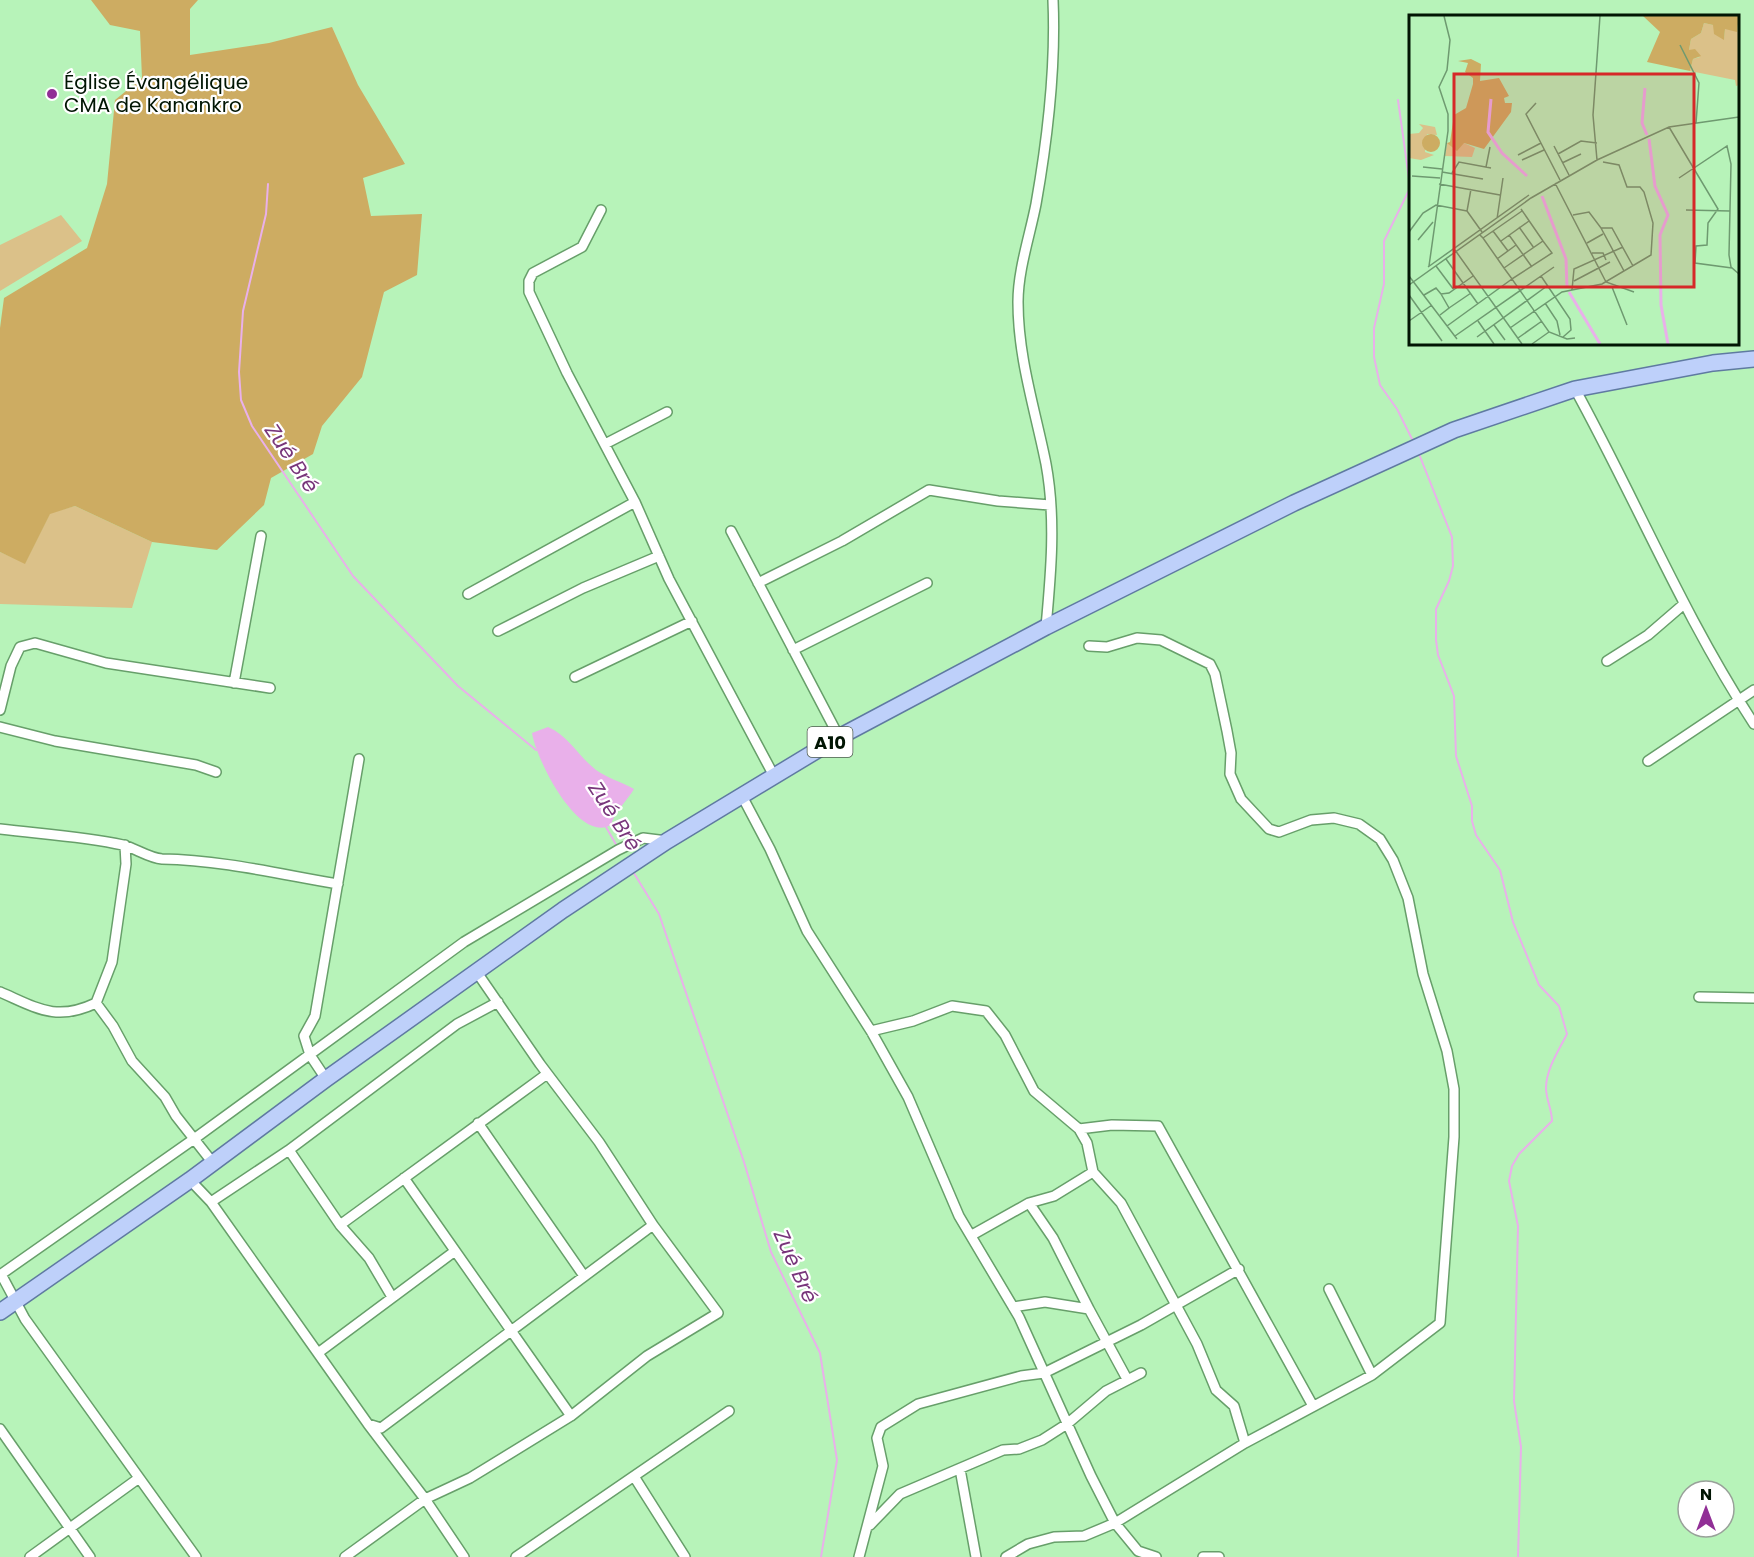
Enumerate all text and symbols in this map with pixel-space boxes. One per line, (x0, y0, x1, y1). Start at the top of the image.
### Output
inset map (1409, 15, 1739, 345)
place label: Église Évangélique CMA de Kanankro (64, 68, 248, 119)
marker: Église Évangélique CMA de Kanankro (45, 87, 59, 101)
water label: Zué Bré (258, 417, 326, 498)
road number: A10 (808, 727, 852, 757)
water label: Zué Bré (581, 775, 648, 857)
water label: Zué Bré (767, 1224, 825, 1307)
north arrow (1676, 1479, 1736, 1539)
text: N (1700, 1483, 1712, 1506)

